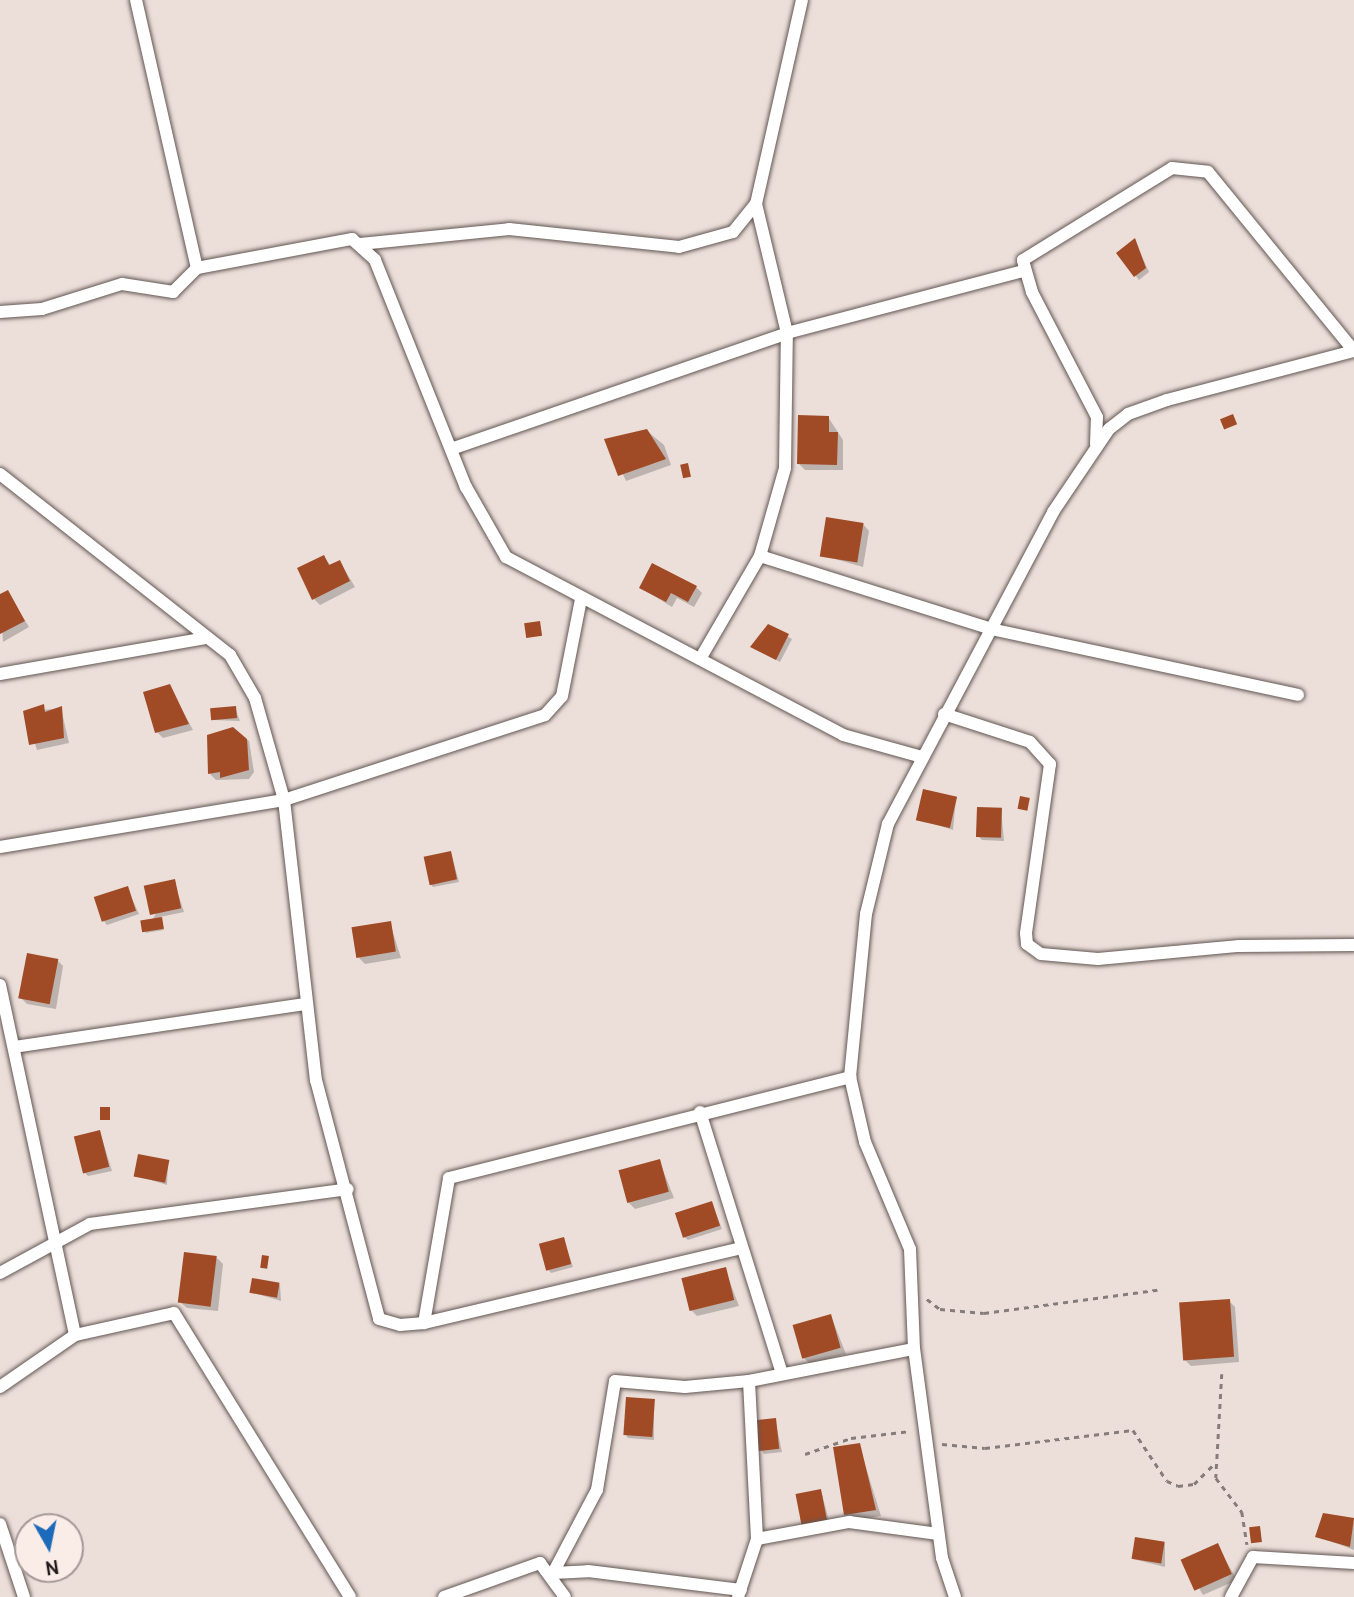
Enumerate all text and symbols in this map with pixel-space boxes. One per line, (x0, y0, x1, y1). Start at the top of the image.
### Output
north arrow (14, 1513, 84, 1583)
text: N (44, 1555, 60, 1580)

